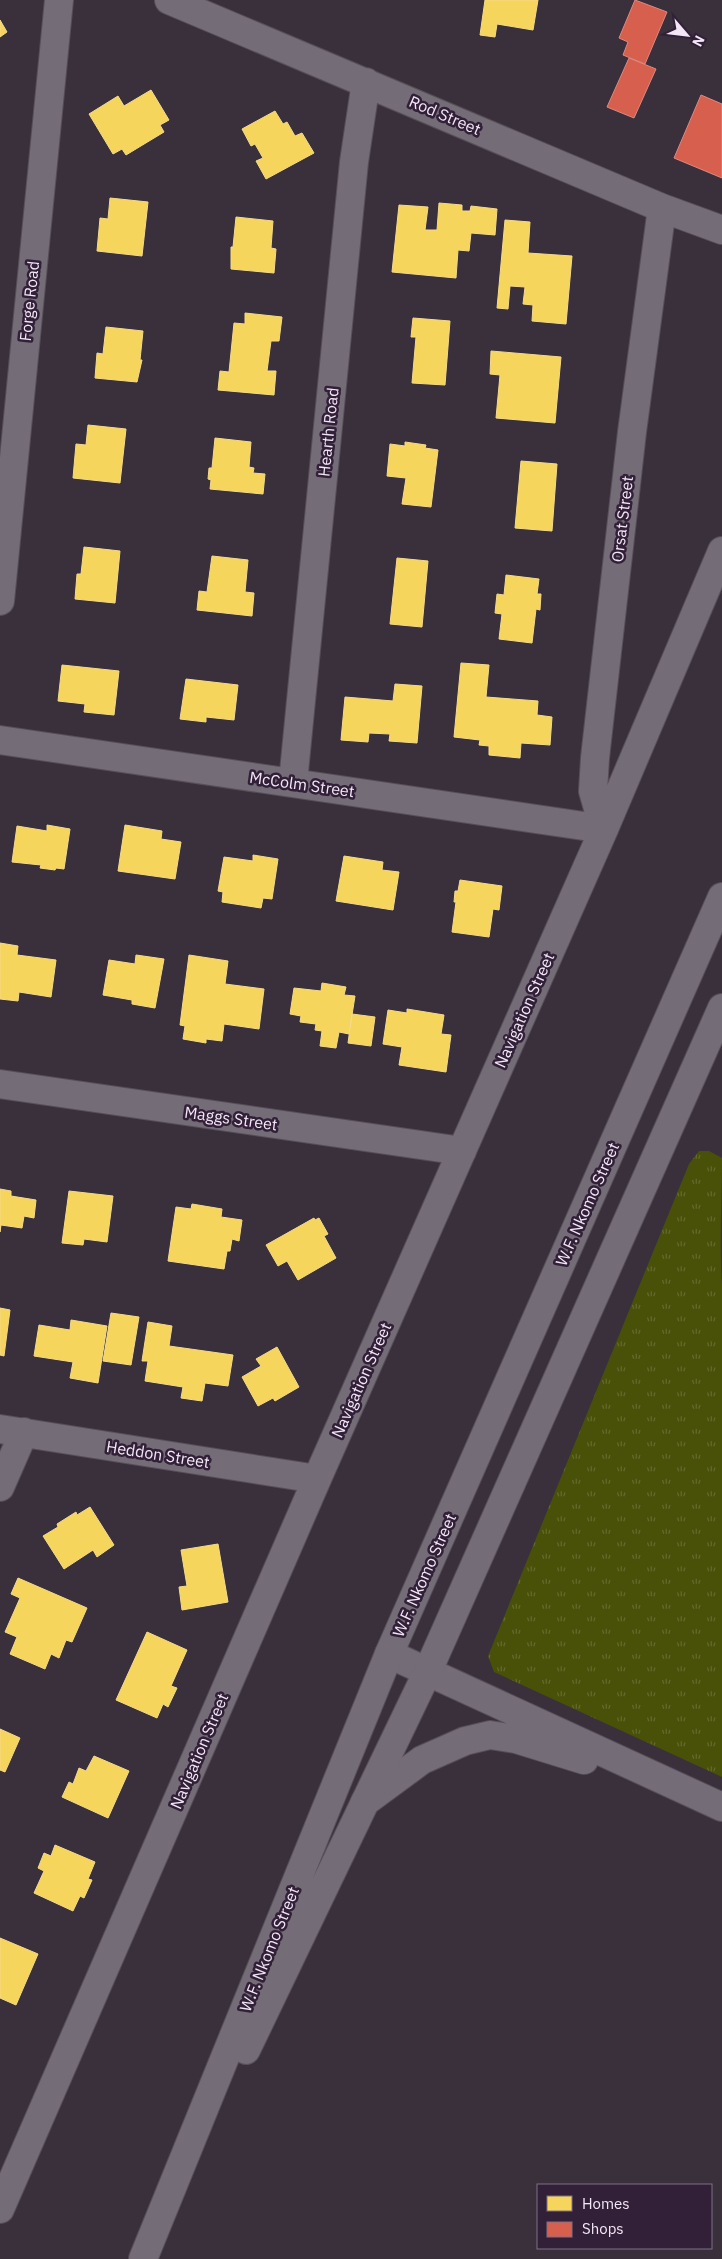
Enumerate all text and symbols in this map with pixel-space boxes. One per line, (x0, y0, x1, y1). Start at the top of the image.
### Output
north arrow (662, 10, 712, 60)
text: N (688, 32, 709, 50)
street label: Rod Street (406, 91, 484, 139)
street label: Forge Road (15, 260, 43, 342)
street label: Hearth Road (313, 386, 343, 478)
street label: Orsat Street (607, 475, 637, 563)
street label: McColm Street (248, 767, 356, 801)
street label: Navigation Street (490, 949, 558, 1071)
street label: Maggs Street (183, 1102, 279, 1134)
street label: W.F. Nkomo Street (551, 1139, 623, 1269)
street label: Navigation Street (327, 1319, 395, 1441)
street label: Heddon Street (105, 1436, 211, 1472)
street label: W.F. Nkomo Street (388, 1510, 460, 1640)
street label: Navigation Street (166, 1690, 232, 1812)
street label: W.F. Nkomo Street (235, 1884, 303, 2014)
legend (537, 2184, 712, 2249)
text: Homes (582, 2194, 630, 2213)
text: Shops (582, 2219, 624, 2238)

